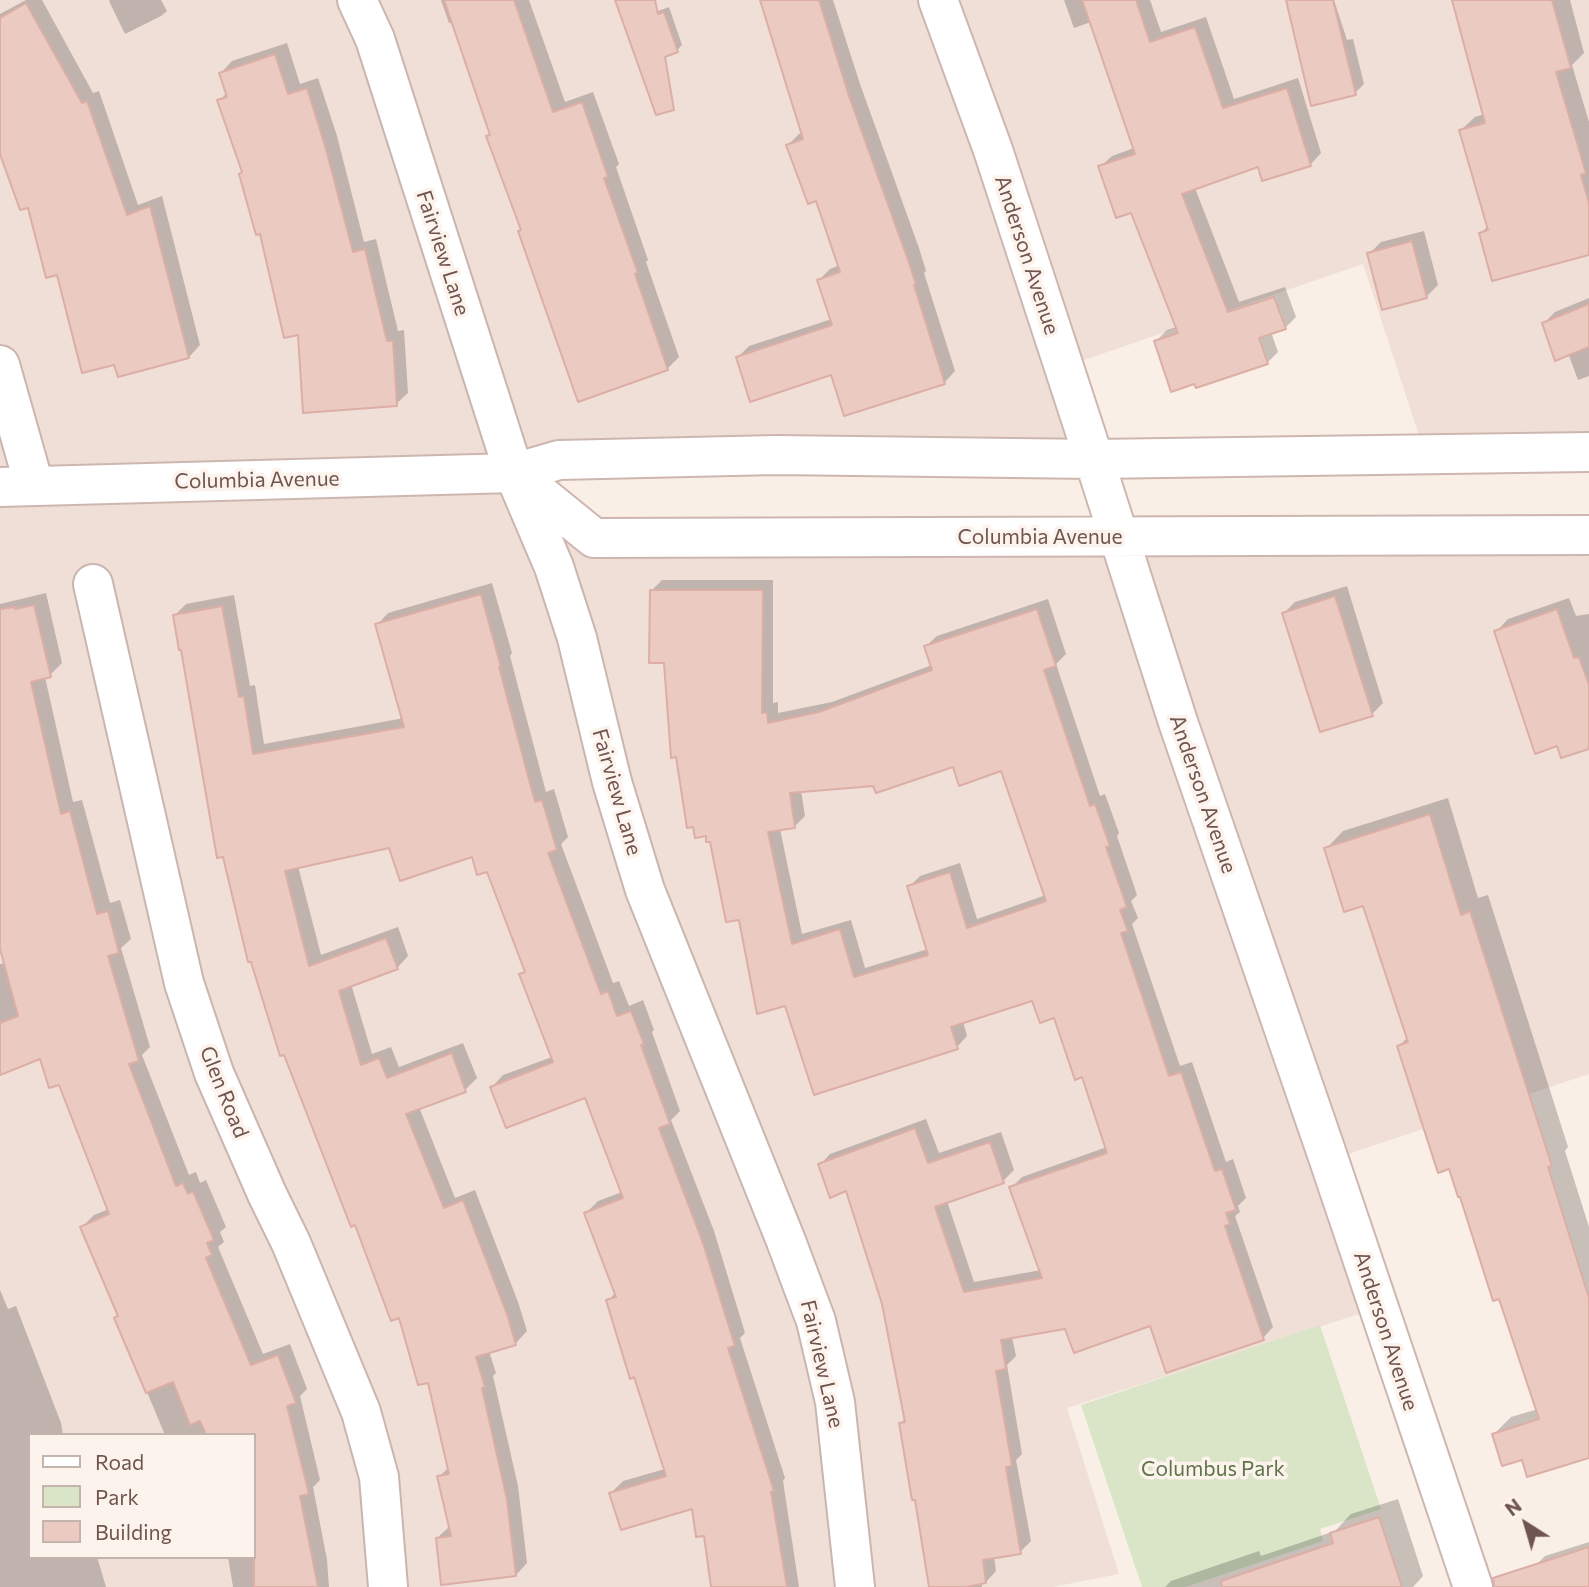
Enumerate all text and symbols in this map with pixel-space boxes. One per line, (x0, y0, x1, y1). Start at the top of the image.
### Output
street label: Anderson Avenue (989, 172, 1065, 338)
street label: Fairview Lane (411, 187, 475, 319)
street label: Columbia Avenue (174, 466, 340, 494)
street label: Columbia Avenue (957, 524, 1123, 550)
street label: Anderson Avenue (1164, 711, 1242, 877)
street label: Fairview Lane (587, 726, 647, 858)
street label: Glen Road (194, 1042, 254, 1142)
street label: Anderson Avenue (1348, 1248, 1424, 1414)
street label: Fairview Lane (795, 1298, 849, 1430)
legend (28, 1433, 256, 1559)
text: Road (95, 1449, 144, 1474)
park label: Columbus Park (1141, 1456, 1285, 1482)
text: Park (95, 1484, 139, 1509)
north arrow (1491, 1489, 1561, 1559)
text: N (1500, 1493, 1526, 1520)
text: Building (95, 1519, 172, 1544)

